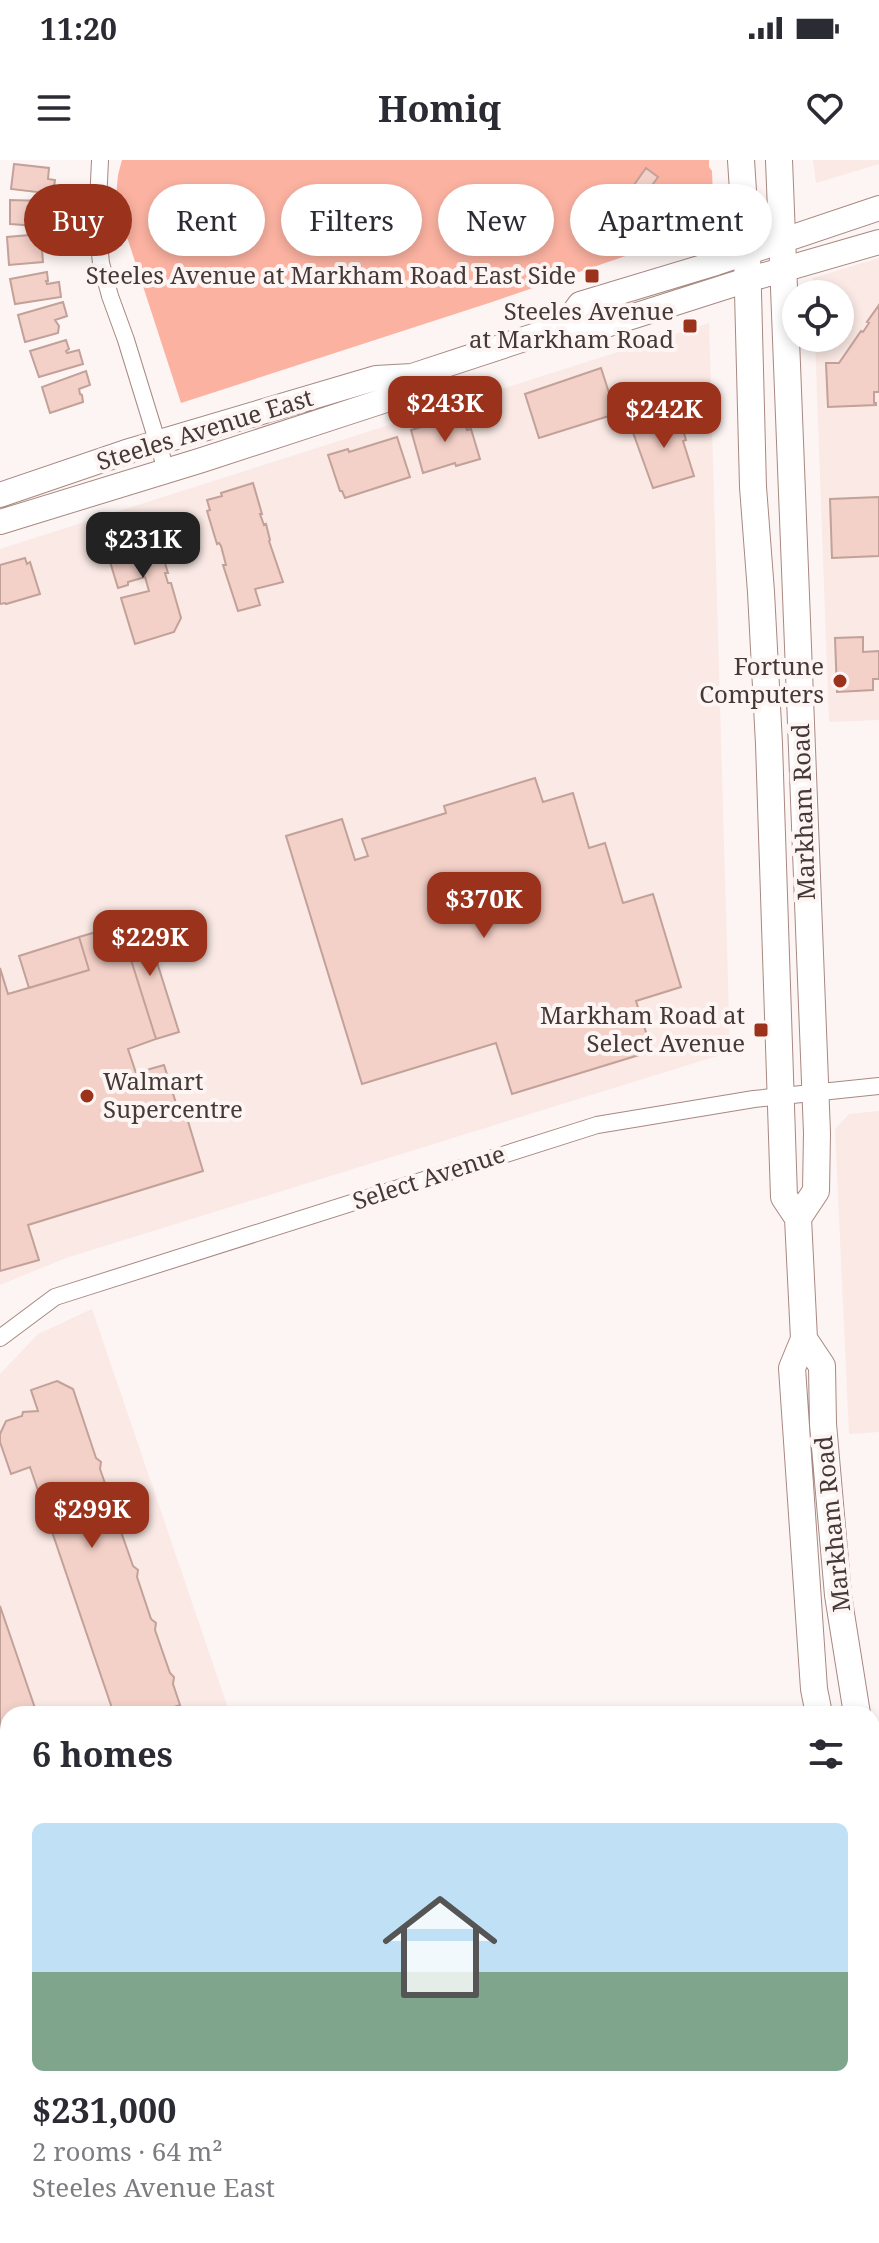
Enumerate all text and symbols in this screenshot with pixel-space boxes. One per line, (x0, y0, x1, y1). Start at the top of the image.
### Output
text: 11:20 (40, 8, 117, 49)
text: Homiq (378, 84, 501, 133)
icon: menu (32, 86, 76, 130)
icon: heart (803, 86, 847, 130)
chip: Buy (24, 184, 132, 256)
chip: Rent (148, 184, 265, 256)
chip: Filters (281, 184, 422, 256)
chip: New (438, 184, 554, 256)
chip: Apartment (570, 184, 772, 256)
place label: Steeles Avenue at Markham Road East Side (86, 258, 576, 291)
marker: Steeles Avenue at Markham Road East Side (583, 267, 601, 285)
map controls (782, 280, 854, 352)
button: locate (782, 280, 854, 352)
place label: Steeles Avenue at Markham Road (469, 294, 674, 355)
marker: Steeles Avenue at Markham Road (681, 317, 699, 335)
pin: $243K (389, 376, 501, 444)
street label: Steeles Avenue East (92, 380, 317, 477)
pin: $242K (608, 382, 720, 450)
text: $243K (406, 384, 484, 420)
text: $242K (625, 390, 703, 426)
pin: $231K (87, 512, 199, 580)
text: $231K (104, 520, 182, 556)
place label: Fortune Computers (699, 649, 824, 710)
marker: Fortune Computers (831, 672, 849, 690)
street label: Markham Road (783, 723, 822, 901)
pin: $370K (428, 872, 540, 940)
text: $370K (445, 880, 523, 916)
pin: $229K (94, 910, 206, 978)
text: $229K (111, 918, 189, 954)
place label: Markham Road at Select Avenue (540, 998, 745, 1059)
marker: Markham Road at Select Avenue (752, 1021, 770, 1039)
place label: Walmart Supercentre (103, 1064, 243, 1125)
marker: Walmart Supercentre (78, 1087, 96, 1105)
street label: Select Avenue (348, 1136, 509, 1217)
street label: Markham Road (806, 1434, 857, 1614)
pin: $299K (36, 1482, 148, 1550)
text: $299K (53, 1490, 131, 1526)
text: 6 homes (32, 1731, 173, 1777)
icon: filters (804, 1732, 848, 1776)
icon: home (368, 1875, 512, 2019)
text: $231,000 (32, 2087, 176, 2133)
text: 2 rooms · 64 m² (32, 2133, 223, 2169)
text: Steeles Avenue East (32, 2169, 275, 2205)

